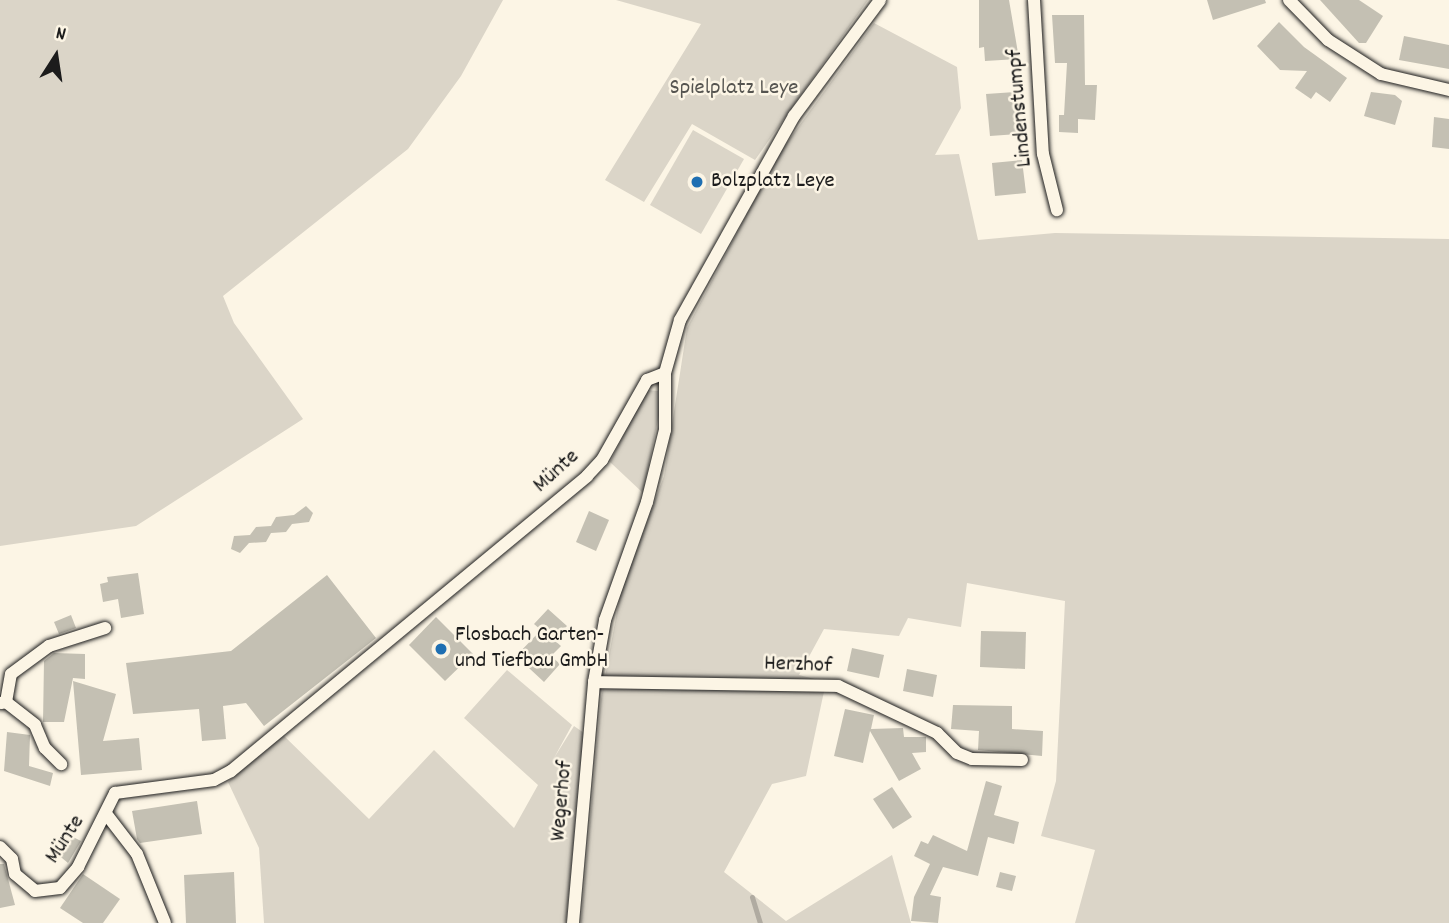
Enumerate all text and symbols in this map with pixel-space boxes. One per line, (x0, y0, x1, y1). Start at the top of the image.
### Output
north arrow (21, 21, 91, 91)
text: N (53, 21, 68, 49)
street label: Lindenstumpf (1002, 48, 1040, 168)
park label: Spielplatz Leye (670, 75, 798, 103)
place label: Bolzplatz Leye (711, 168, 835, 196)
marker: Bolzplatz Leye (689, 174, 705, 190)
street label: Münte (528, 444, 586, 500)
place label: Flosbach Garten- und Tiefbau GmbH (455, 622, 608, 676)
marker: Flosbach Garten- und Tiefbau GmbH (433, 641, 449, 657)
street label: Herzhof (764, 651, 832, 681)
street label: Wegerhof (546, 759, 580, 843)
street label: Münte (40, 810, 92, 870)

